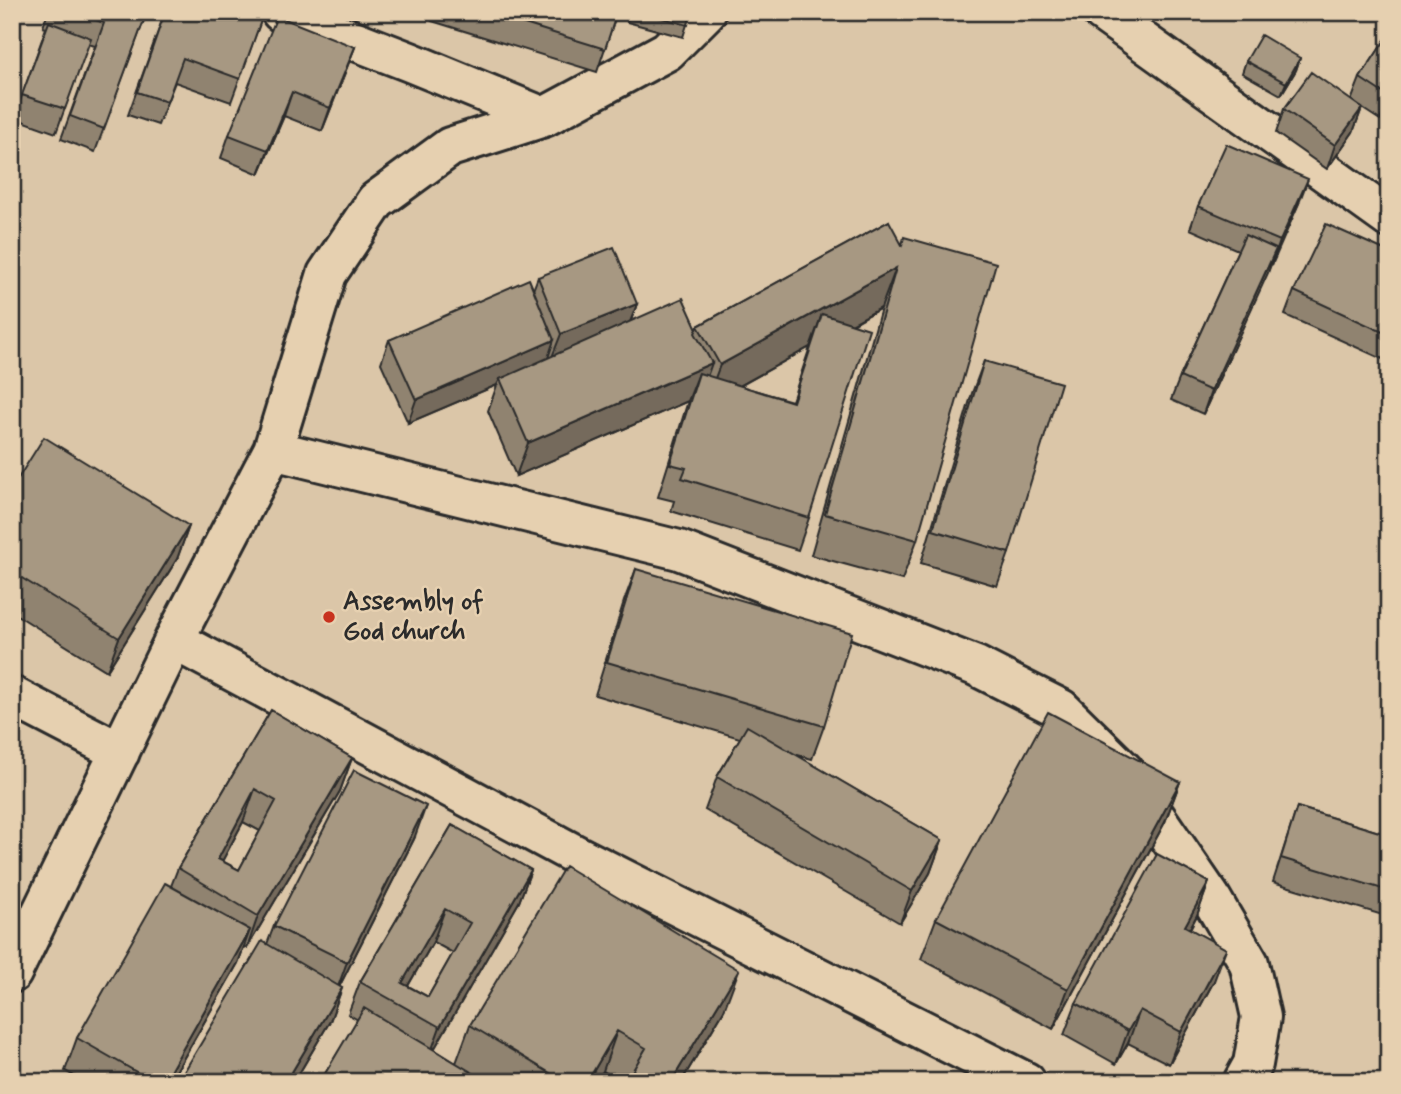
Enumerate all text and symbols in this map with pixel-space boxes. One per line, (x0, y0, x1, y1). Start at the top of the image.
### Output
place label: Assembly of God church (343, 585, 483, 649)
marker: Assembly of God church (321, 609, 337, 625)

